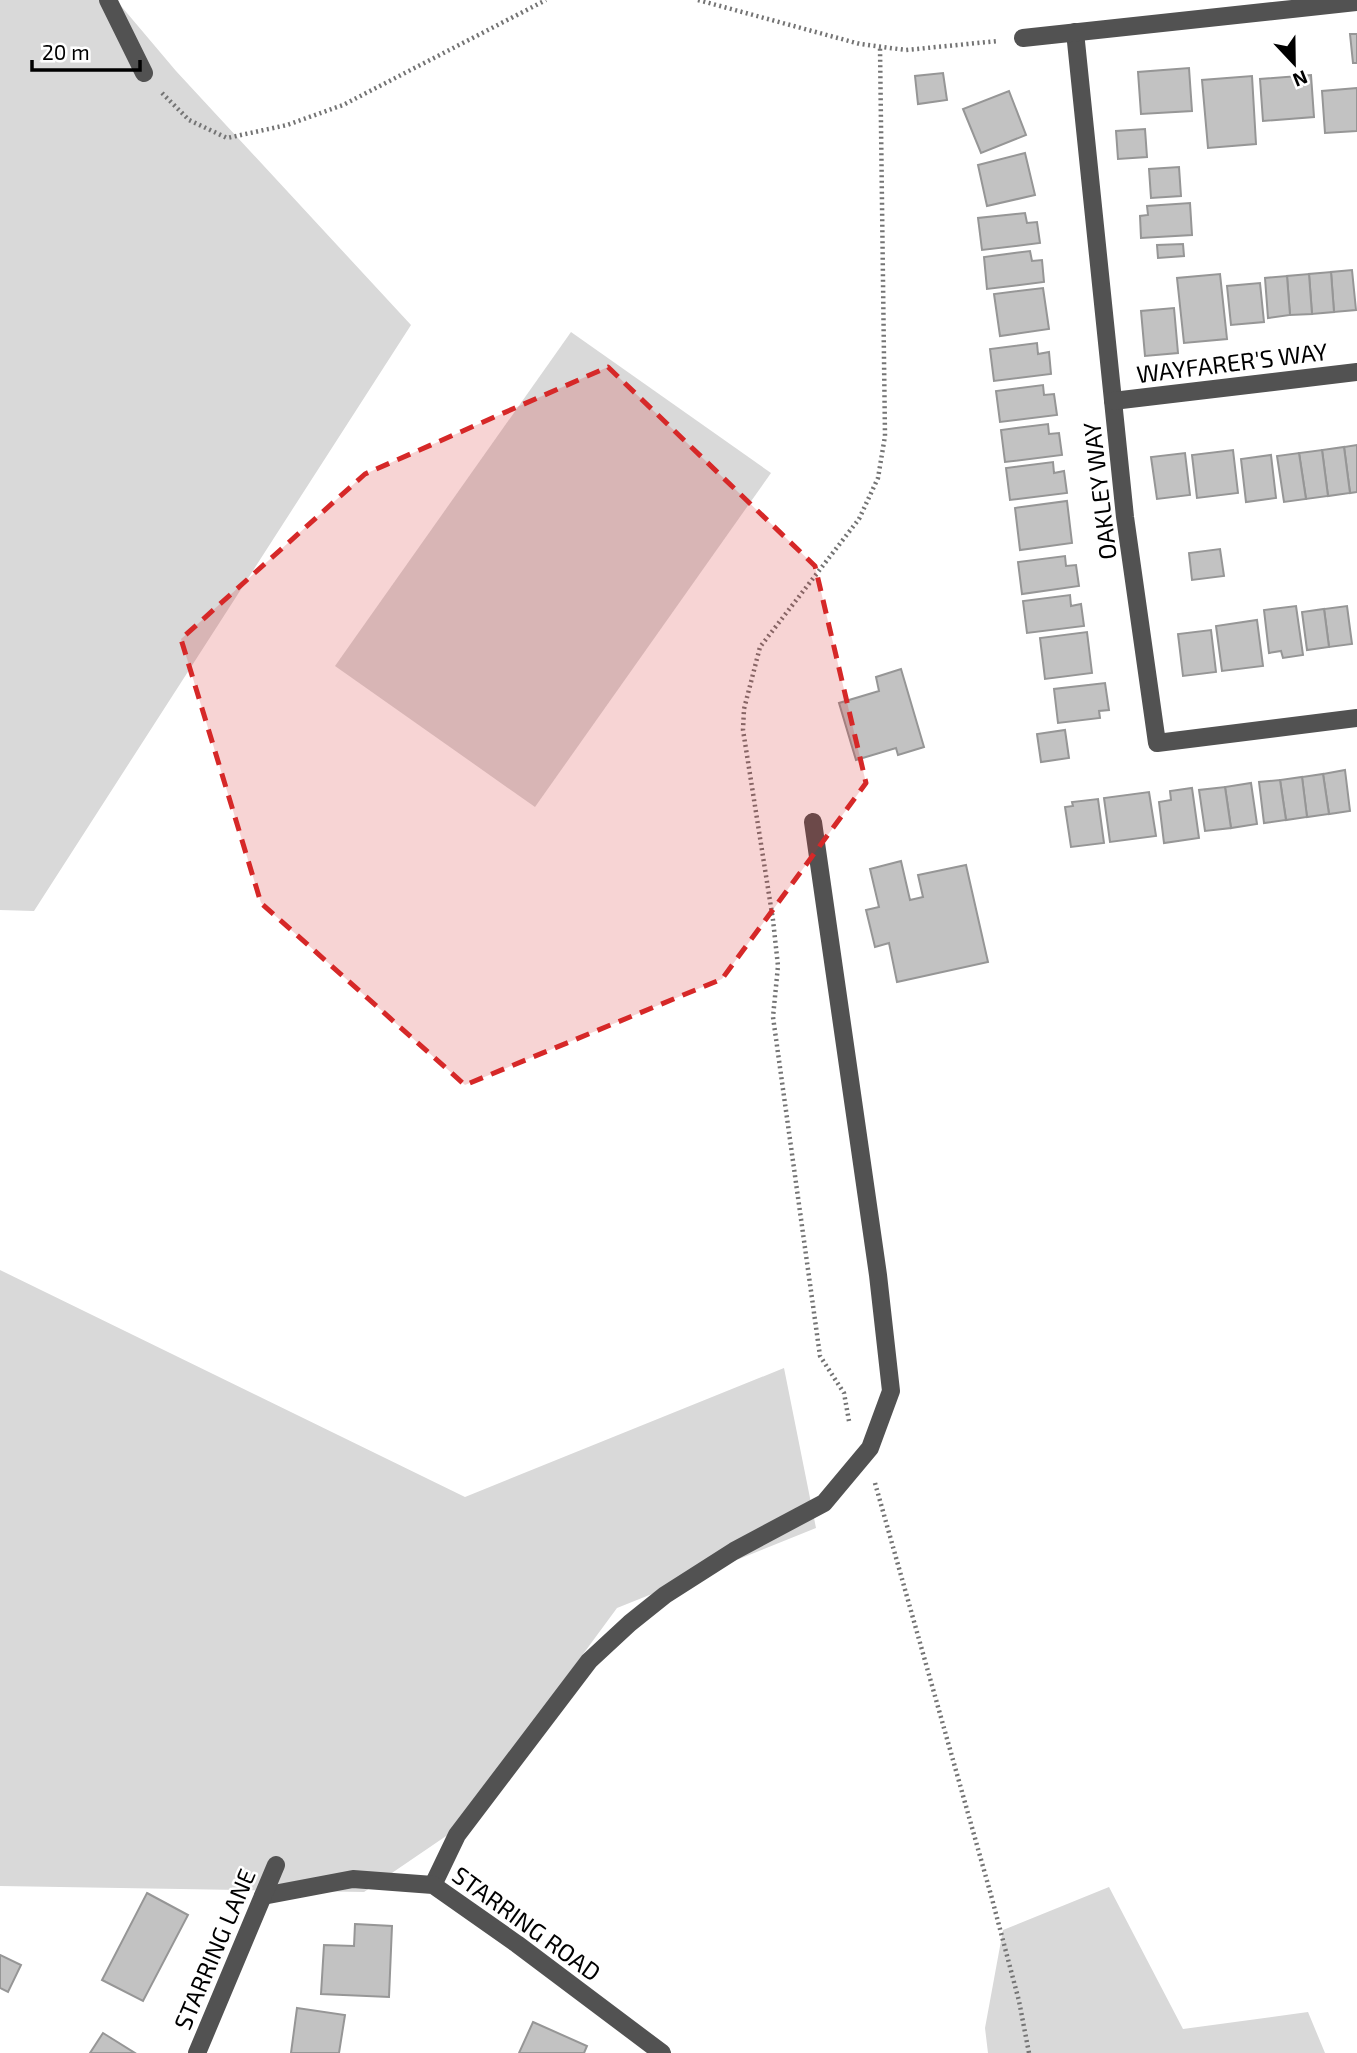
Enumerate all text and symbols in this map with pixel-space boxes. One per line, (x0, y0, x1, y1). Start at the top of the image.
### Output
scale bar (32, 28, 140, 72)
north arrow (1259, 28, 1329, 98)
text: 20 m (42, 39, 90, 64)
text: N (1290, 66, 1311, 92)
street label: WAYFARER'S WAY (1135, 336, 1329, 388)
street label: OAKLEY WAY (1076, 420, 1122, 561)
street label: STARRING ROAD (447, 1860, 607, 1986)
street label: STARRING LANE (167, 1864, 261, 2034)

